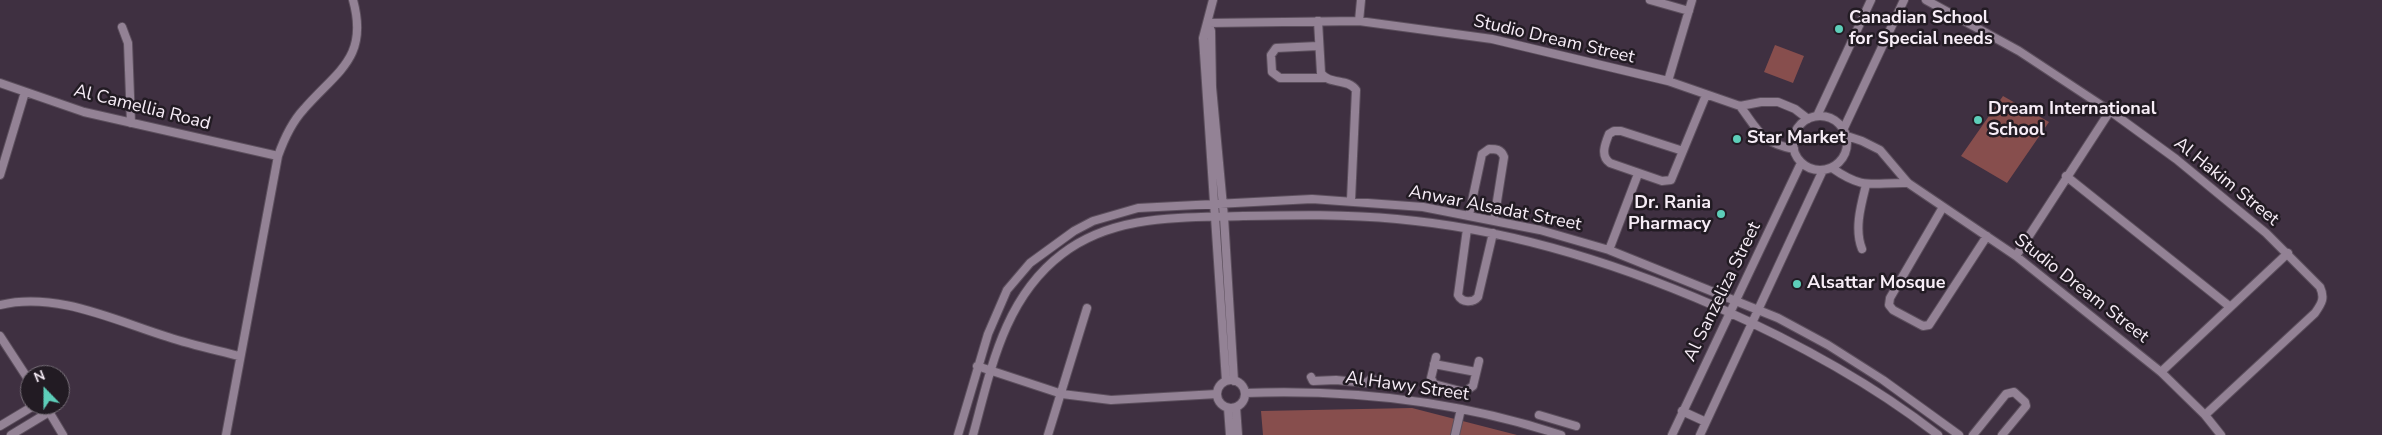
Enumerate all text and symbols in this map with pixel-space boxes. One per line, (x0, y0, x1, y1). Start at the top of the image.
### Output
place label: Canadian School for Special needs (1849, 8, 1993, 50)
street label: Studio Dream Street (1471, 11, 1637, 69)
marker: Canadian School for Special needs (1833, 23, 1845, 35)
street label: Al Camellia Road (71, 81, 213, 135)
place label: Dream International School (1988, 99, 2156, 142)
marker: Dream International School (1972, 114, 1984, 126)
place label: Star Market (1747, 128, 1846, 150)
marker: Star Market (1731, 133, 1743, 145)
street label: Al Hakim Street (2169, 133, 2283, 231)
street label: Anwar Alsadat Street (1407, 182, 1583, 236)
place label: Dr. Rania Pharmacy (1628, 193, 1711, 235)
marker: Dr. Rania Pharmacy (1715, 208, 1727, 220)
street label: Al Sanzeliza Street (1680, 219, 1766, 365)
street label: Studio Dream Street (2009, 230, 2153, 348)
place label: Alsattar Mosque (1807, 273, 1946, 295)
marker: Alsattar Mosque (1791, 278, 1803, 290)
north arrow (20, 365, 70, 415)
text: N (31, 366, 48, 387)
street label: Al Hawy Street (1344, 368, 1470, 406)

